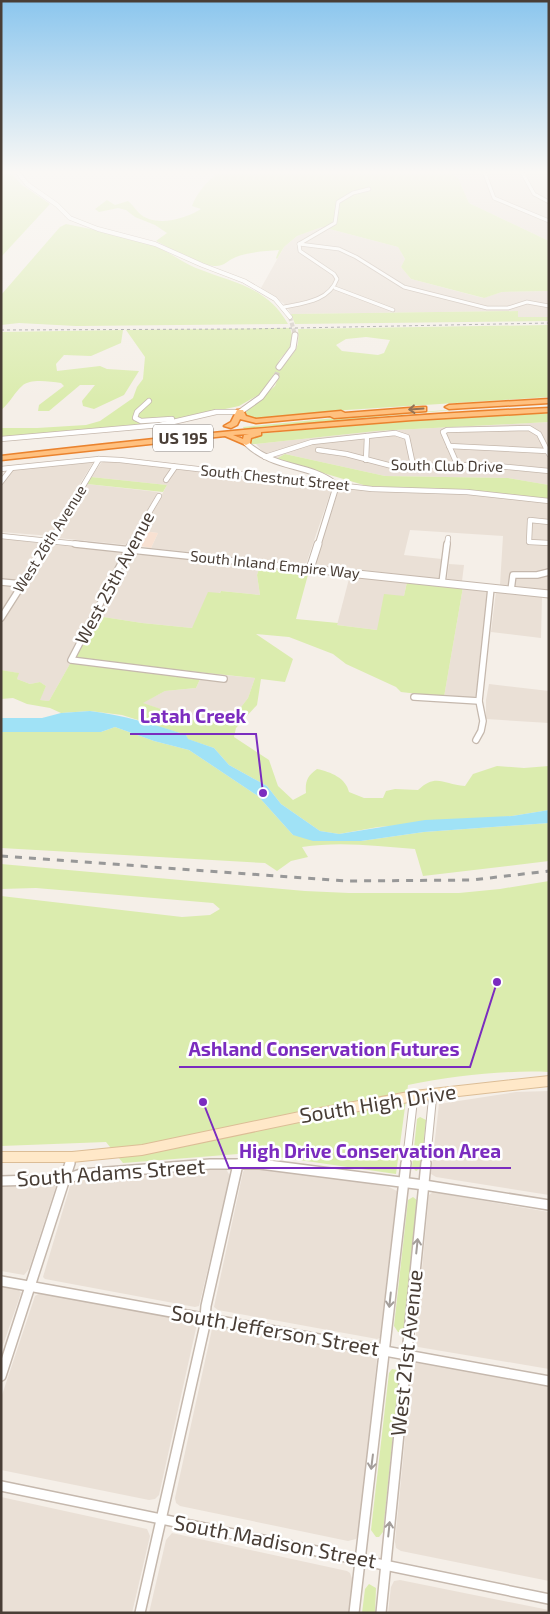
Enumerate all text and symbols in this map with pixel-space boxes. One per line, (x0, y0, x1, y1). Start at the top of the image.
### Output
one-way arrow (409, 405, 425, 414)
road number: US 195 (153, 424, 213, 452)
street label: South Club Drive (391, 455, 503, 475)
street label: South Chestnut Street (200, 460, 351, 494)
street label: West 26th Avenue (9, 481, 89, 596)
street label: West 25th Avenue (70, 507, 158, 648)
street label: South Inland Empire Way (189, 546, 361, 582)
callout: Latah Creek (130, 700, 256, 734)
text: Latah Creek (140, 704, 247, 727)
callout: Ashland Conservation Futures (179, 1033, 470, 1067)
text: Ashland Conservation Futures (188, 1037, 460, 1060)
street label: South High Drive (298, 1078, 458, 1127)
callout: High Drive Conservation Area (229, 1134, 511, 1168)
text: High Drive Conservation Area (239, 1139, 501, 1162)
street label: South Adams Street (16, 1152, 206, 1191)
one-way arrow (413, 1238, 422, 1254)
street label: West 21st Avenue (384, 1268, 427, 1437)
one-way arrow (385, 1292, 395, 1308)
street label: South Jefferson Street (169, 1299, 381, 1360)
one-way arrow (366, 1454, 376, 1470)
street label: South Madison Street (172, 1509, 379, 1572)
one-way arrow (384, 1522, 394, 1538)

